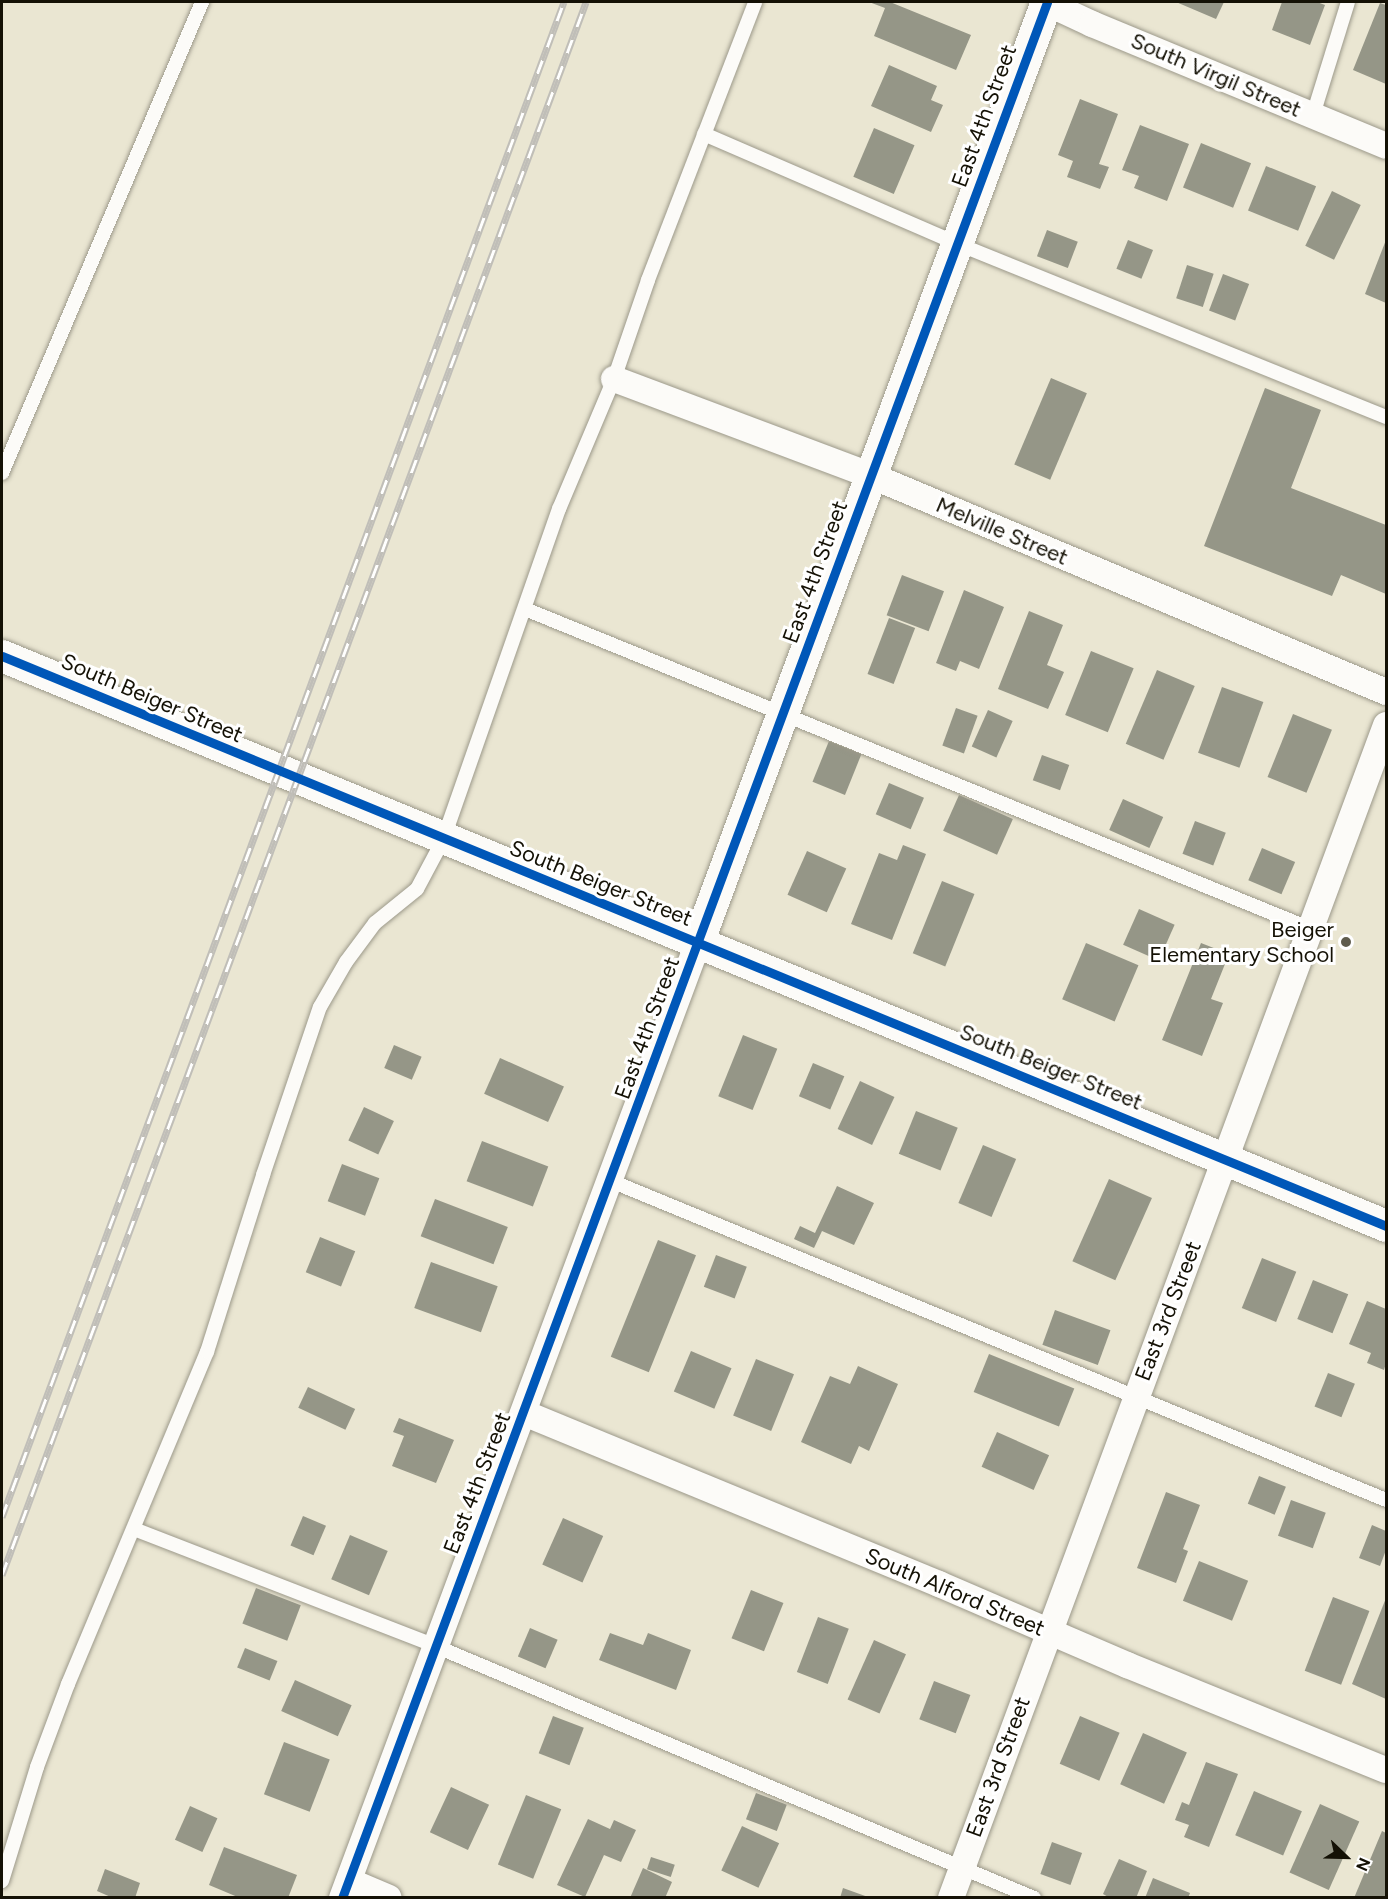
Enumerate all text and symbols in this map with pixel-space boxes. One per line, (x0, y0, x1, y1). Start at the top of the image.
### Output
street label: South Virgil Street (1127, 27, 1305, 123)
street label: East 4th Street (946, 41, 1022, 191)
street label: Melville Street (932, 491, 1072, 571)
street label: East 4th Street (777, 497, 853, 647)
street label: South Beiger Street (57, 648, 247, 748)
street label: South Beiger Street (506, 834, 696, 932)
place label: Beiger Elementary School (1149, 916, 1334, 968)
marker: Beiger Elementary School (1339, 935, 1353, 949)
street label: East 4th Street (609, 953, 685, 1103)
street label: South Beiger Street (956, 1018, 1146, 1116)
street label: East 3rd Street (1129, 1237, 1207, 1385)
street label: East 4th Street (438, 1408, 516, 1558)
street label: South Alford Street (861, 1542, 1049, 1642)
street label: East 3rd Street (960, 1693, 1036, 1841)
north arrow (1316, 1827, 1376, 1887)
text: N (1352, 1855, 1374, 1874)

